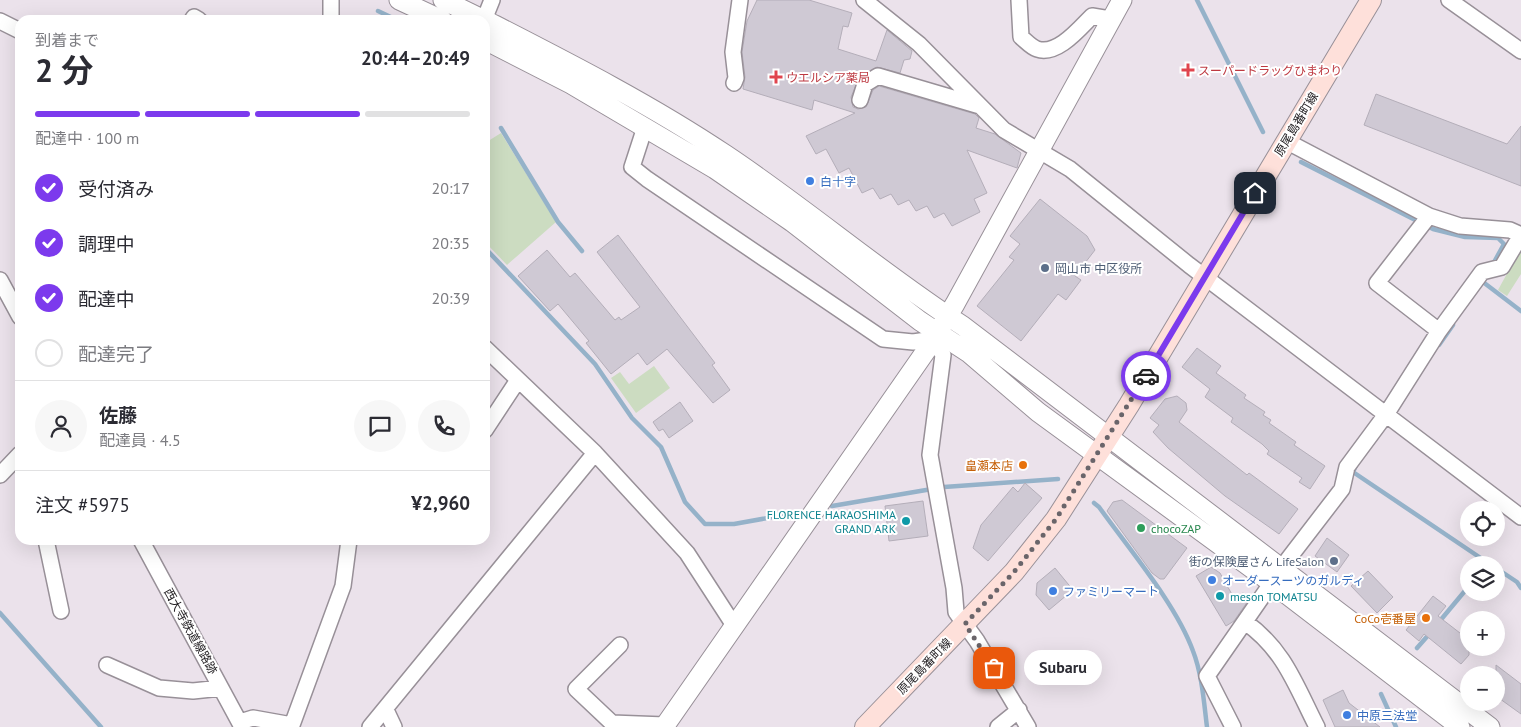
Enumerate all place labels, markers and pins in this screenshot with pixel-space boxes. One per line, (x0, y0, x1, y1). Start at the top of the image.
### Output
place label: スーパードラッグひまわり (1198, 63, 1342, 78)
marker: スーパードラッグひまわり (1182, 64, 1194, 76)
place label: ウエルシア薬局 (786, 70, 870, 85)
marker: ウエルシア薬局 (770, 71, 782, 83)
pin (1234, 172, 1276, 214)
place label: 白十字 (820, 174, 856, 189)
marker: 白十字 (804, 175, 816, 187)
place label: 岡山市 中区役所 (1055, 261, 1142, 276)
marker: 岡山市 中区役所 (1039, 262, 1051, 274)
place label: 畠瀬本店 (965, 458, 1013, 473)
marker: 畠瀬本店 (1017, 459, 1029, 471)
place label: FLORENCE HARAOSHIMA GRAND ARK (767, 507, 896, 536)
marker: FLORENCE HARAOSHIMA GRAND ARK (900, 515, 912, 527)
place label: chocoZAP (1151, 521, 1201, 536)
marker: chocoZAP (1135, 522, 1147, 534)
place label: 街の保険屋さん LifeSalon (1189, 554, 1324, 569)
marker: 街の保険屋さん LifeSalon (1328, 555, 1340, 567)
place label: オーダースーツのガルディ (1222, 573, 1364, 588)
marker: オーダースーツのガルディ (1206, 574, 1218, 586)
place label: ファミリーマート (1063, 584, 1159, 599)
marker: ファミリーマート (1047, 585, 1059, 597)
place label: meson TOMATSU (1230, 589, 1318, 604)
marker: meson TOMATSU (1214, 590, 1226, 602)
place label: CoCo壱番屋 (1354, 611, 1416, 626)
marker: CoCo壱番屋 (1420, 612, 1432, 624)
pin (973, 647, 1015, 689)
callout: Subaru (1024, 650, 1102, 686)
place label: 中原三法堂 (1357, 708, 1417, 723)
marker: 中原三法堂 (1341, 709, 1353, 721)

